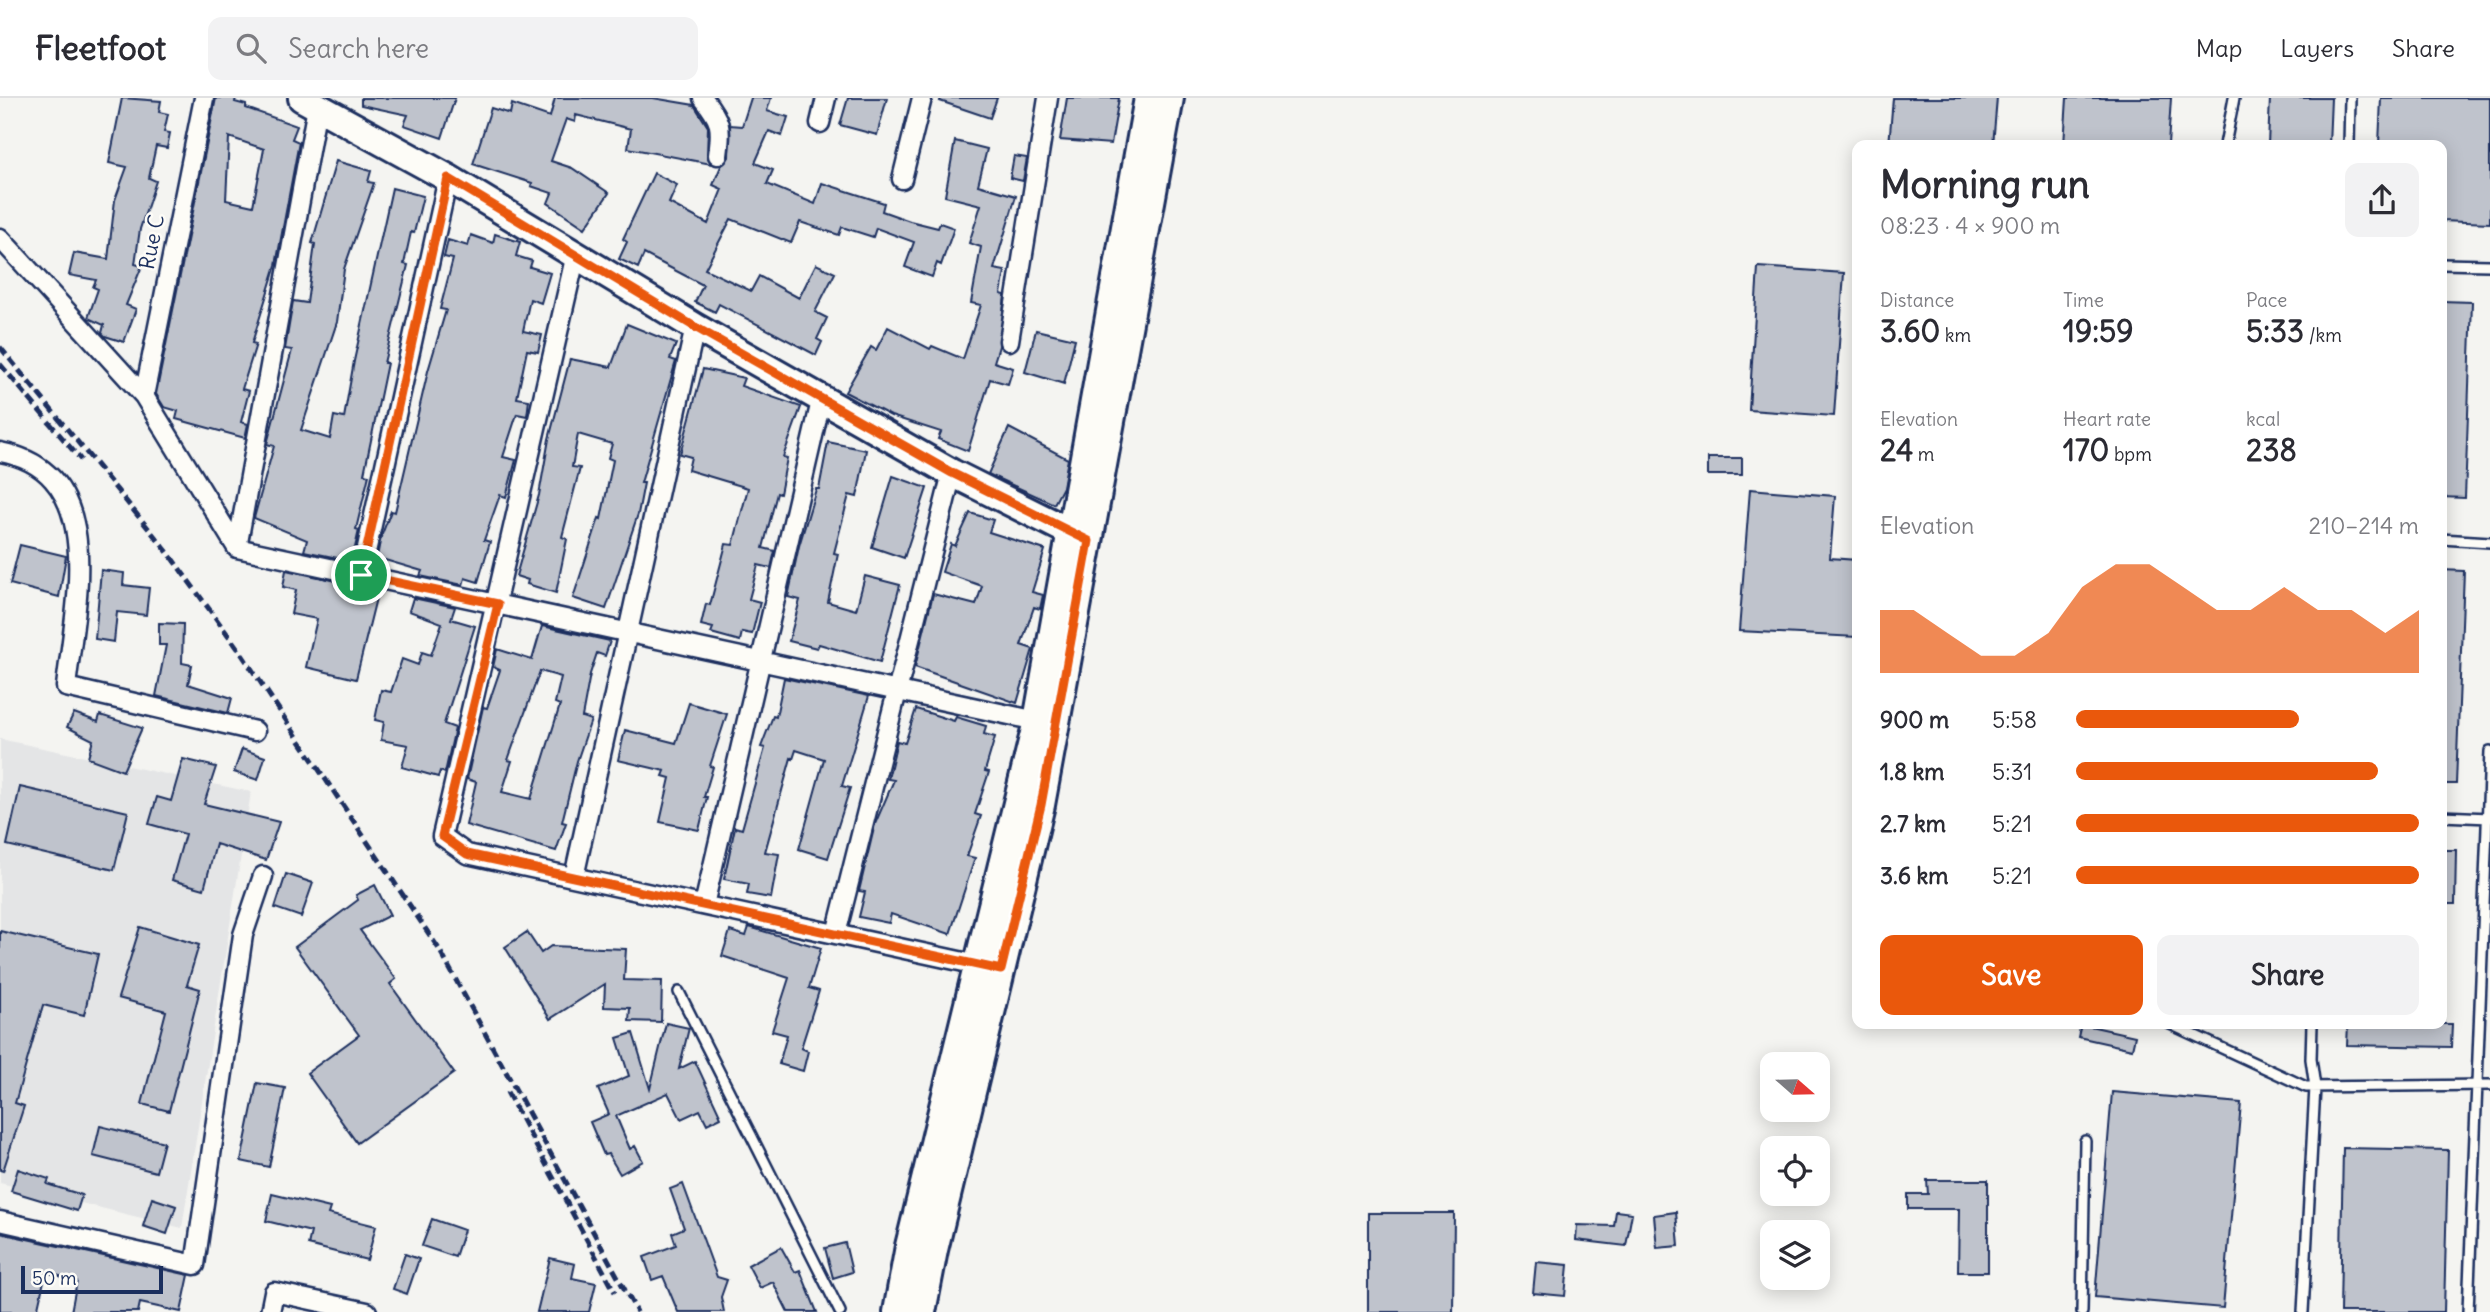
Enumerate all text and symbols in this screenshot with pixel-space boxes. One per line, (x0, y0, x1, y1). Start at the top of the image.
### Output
search box (208, 17, 698, 80)
text: Fleetfoot (35, 27, 166, 69)
icon: search (232, 29, 270, 67)
text: Search here (288, 32, 429, 65)
text: Map (2196, 33, 2242, 63)
text: Layers (2280, 33, 2354, 63)
text: Share (2392, 33, 2455, 63)
text: Morning run (1880, 161, 2090, 208)
button: share (2345, 163, 2419, 237)
text: 08:23 · 4 × 900 m (1880, 211, 2060, 240)
street label: Rue C (133, 212, 170, 272)
text: Distance (1880, 288, 1954, 312)
text: Time (2063, 288, 2104, 312)
text: Pace (2246, 288, 2287, 312)
text: 3.60 (1880, 312, 1940, 350)
text: 19:59 (2063, 312, 2133, 350)
text: 5:33 (2246, 312, 2304, 350)
text: km (1940, 323, 1971, 347)
text: /km (2304, 323, 2342, 347)
text: Elevation (1880, 407, 1958, 431)
text: Heart rate (2063, 407, 2151, 431)
text: kcal (2246, 407, 2280, 431)
text: 24 (1880, 431, 1913, 469)
text: 170 (2063, 431, 2109, 469)
text: 238 (2246, 431, 2297, 469)
text: m (1913, 442, 1935, 466)
text: bpm (2109, 442, 2152, 466)
text: Elevation (1880, 511, 1974, 540)
text: 210–214 m (2308, 511, 2419, 540)
pin (331, 545, 391, 605)
icon: arrive (342, 556, 380, 594)
text: 900 m (1880, 705, 1949, 734)
text: 5:58 (1992, 705, 2037, 734)
text: 1.8 km (1880, 757, 1945, 786)
text: 5:31 (1992, 757, 2032, 786)
text: 2.7 km (1880, 809, 1946, 838)
text: 5:21 (1992, 809, 2032, 838)
text: 3.6 km (1880, 861, 1948, 890)
text: 5:21 (1992, 861, 2032, 890)
button: Save (1880, 935, 2143, 1015)
button: Share (2157, 935, 2419, 1015)
north arrow (1760, 1052, 1830, 1122)
map controls (1760, 1052, 1830, 1290)
button: locate (1760, 1136, 1830, 1206)
button: layers (1760, 1220, 1830, 1290)
scale bar (21, 1263, 163, 1295)
text: 50 m (32, 1266, 77, 1290)

